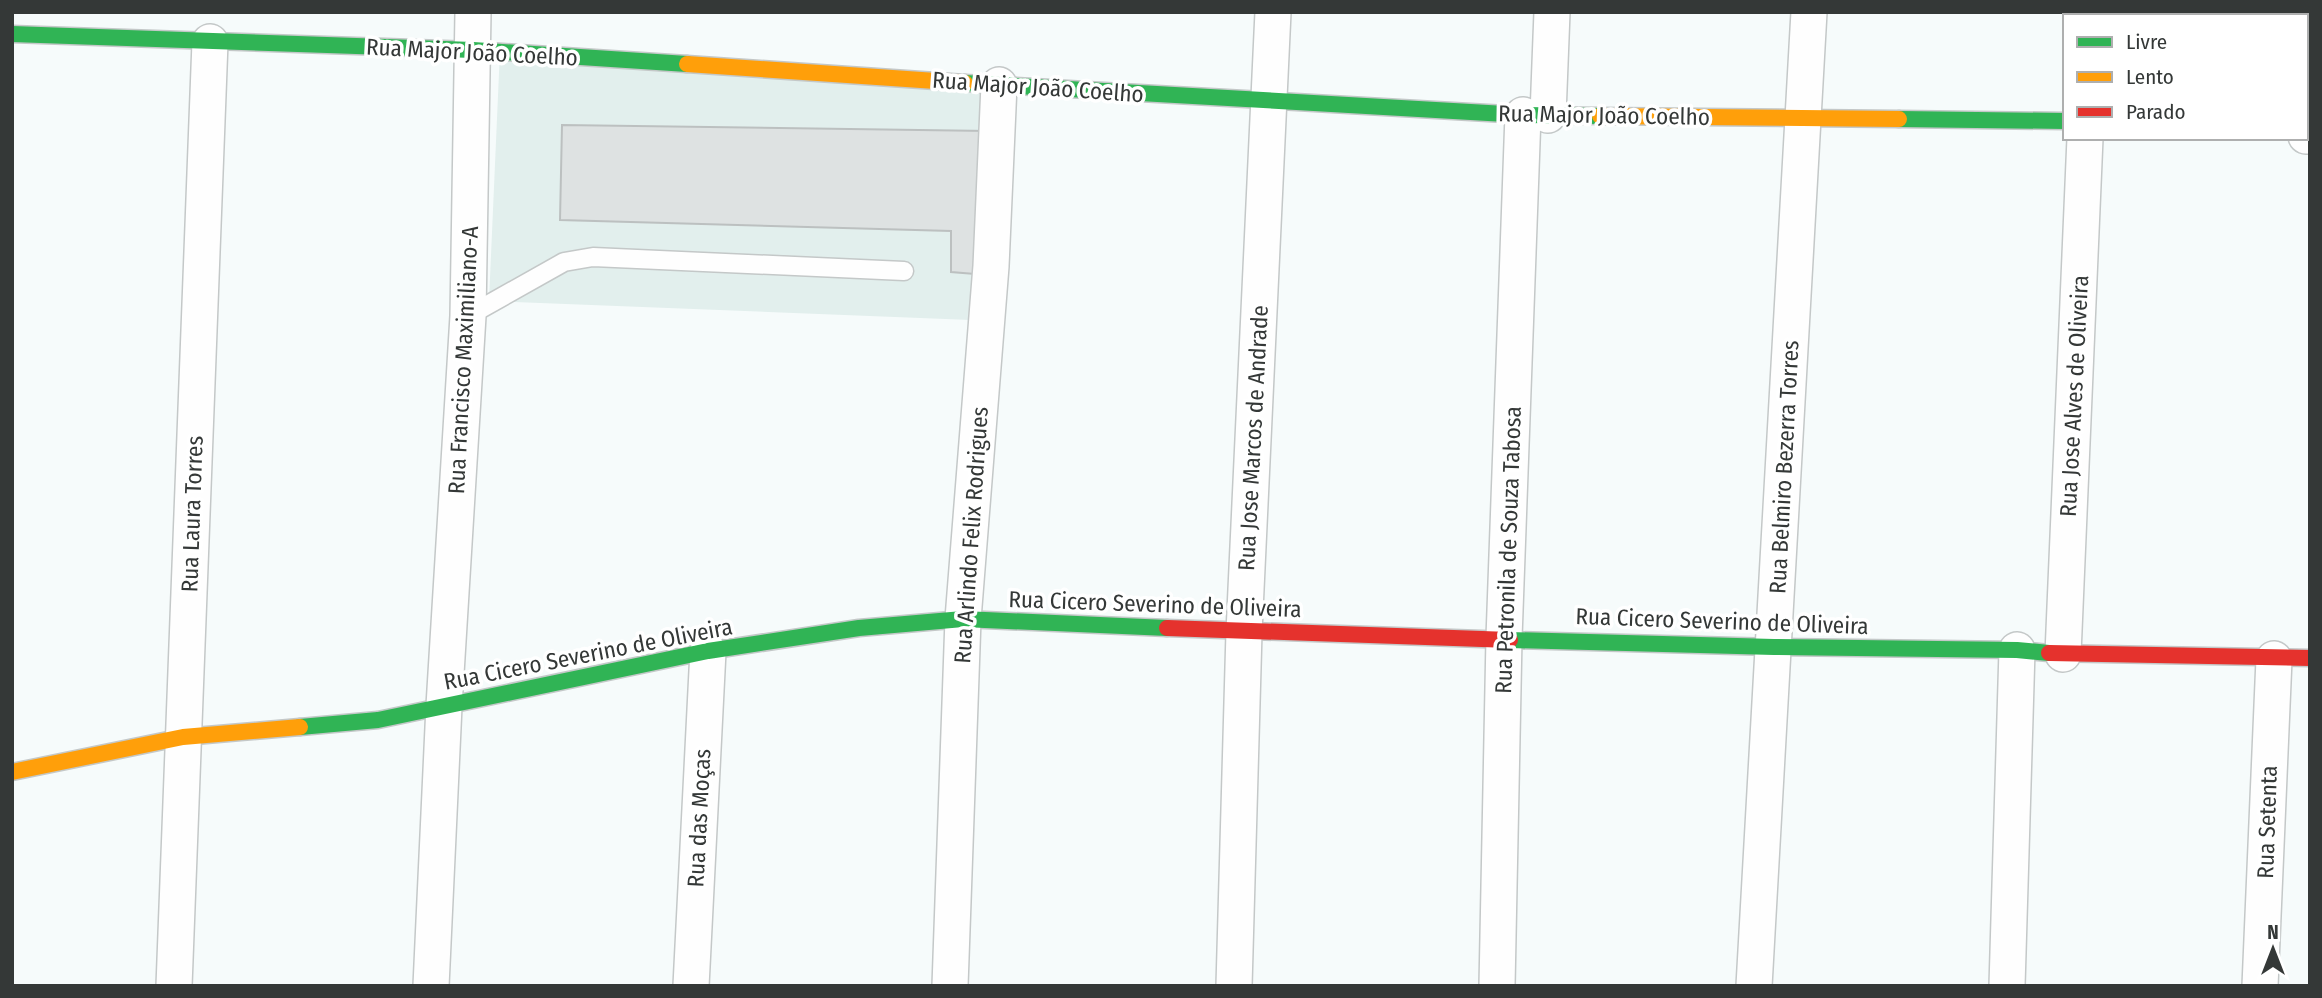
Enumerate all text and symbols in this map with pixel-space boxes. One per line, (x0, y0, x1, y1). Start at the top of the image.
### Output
legend (2063, 14, 2308, 140)
text: Livre (2126, 29, 2167, 55)
street label: Rua Major João Coelho (365, 32, 579, 72)
text: Lento (2126, 64, 2174, 90)
street label: Rua Major João Coelho (931, 66, 1145, 108)
street label: Rua Major João Coelho (1498, 99, 1710, 131)
text: Parado (2126, 99, 2185, 125)
street label: Rua Francisco Maximiliano-A (442, 225, 484, 495)
street label: Rua Jose Alves de Oliveira (2054, 274, 2094, 518)
street label: Rua Jose Marcos de Andrade (1232, 305, 1274, 571)
street label: Rua Belmiro Bezerra Torres (1763, 339, 1805, 594)
street label: Rua Arlindo Felix Rodrigues (948, 405, 994, 664)
street label: Rua Petronila de Souza Tabosa (1489, 406, 1527, 694)
street label: Rua Laura Torres (175, 435, 209, 593)
street label: Rua Cicero Severino de Oliveira (1008, 585, 1302, 623)
street label: Rua Cicero Severino de Oliveira (1575, 602, 1869, 640)
street label: Rua Cicero Severino de Oliveira (441, 612, 735, 696)
street label: Rua das Moças (681, 748, 717, 888)
street label: Rua Setenta (2251, 765, 2283, 879)
north arrow (2238, 914, 2308, 984)
text: N (2267, 921, 2279, 944)

